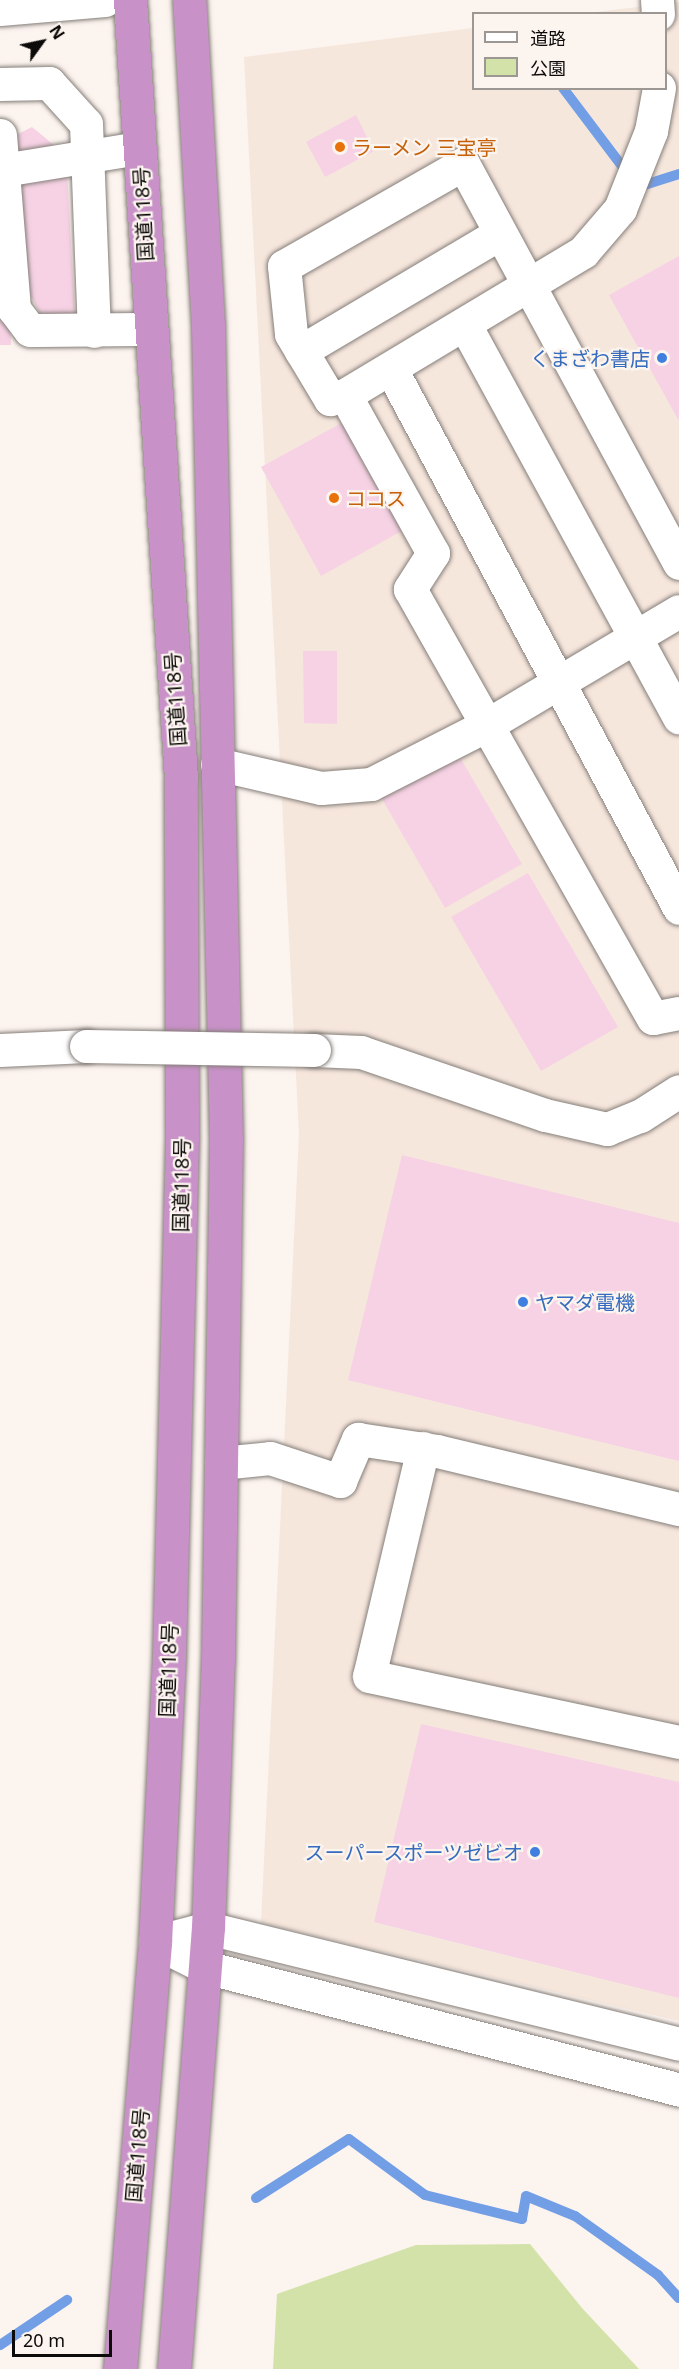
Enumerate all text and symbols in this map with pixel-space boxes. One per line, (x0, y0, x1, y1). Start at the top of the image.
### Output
north arrow (12, 12, 72, 72)
legend (472, 12, 667, 90)
text: N (44, 21, 70, 44)
text: 道路 (530, 26, 566, 50)
text: 公園 (530, 56, 566, 80)
place label: ラーメン 三宝亭 (352, 135, 497, 159)
marker: ラーメン 三宝亭 (333, 140, 347, 154)
street label: 国道118号 (129, 166, 157, 262)
place label: くまざわ書店 (530, 346, 650, 370)
marker: くまざわ書店 (655, 351, 669, 365)
place label: ココス (346, 486, 406, 510)
marker: ココス (327, 491, 341, 505)
street label: 国道118号 (160, 651, 190, 747)
street label: 国道118号 (168, 1138, 194, 1232)
place label: ヤマダ電機 (535, 1290, 635, 1314)
marker: ヤマダ電機 (516, 1295, 530, 1309)
street label: 国道118号 (154, 1622, 182, 1718)
place label: スーパースポーツゼビオ (303, 1840, 523, 1864)
marker: スーパースポーツゼビオ (528, 1845, 542, 1859)
street label: 国道118号 (121, 2107, 153, 2203)
scale bar (15, 2318, 116, 2356)
text: 20 m (23, 2328, 65, 2352)

